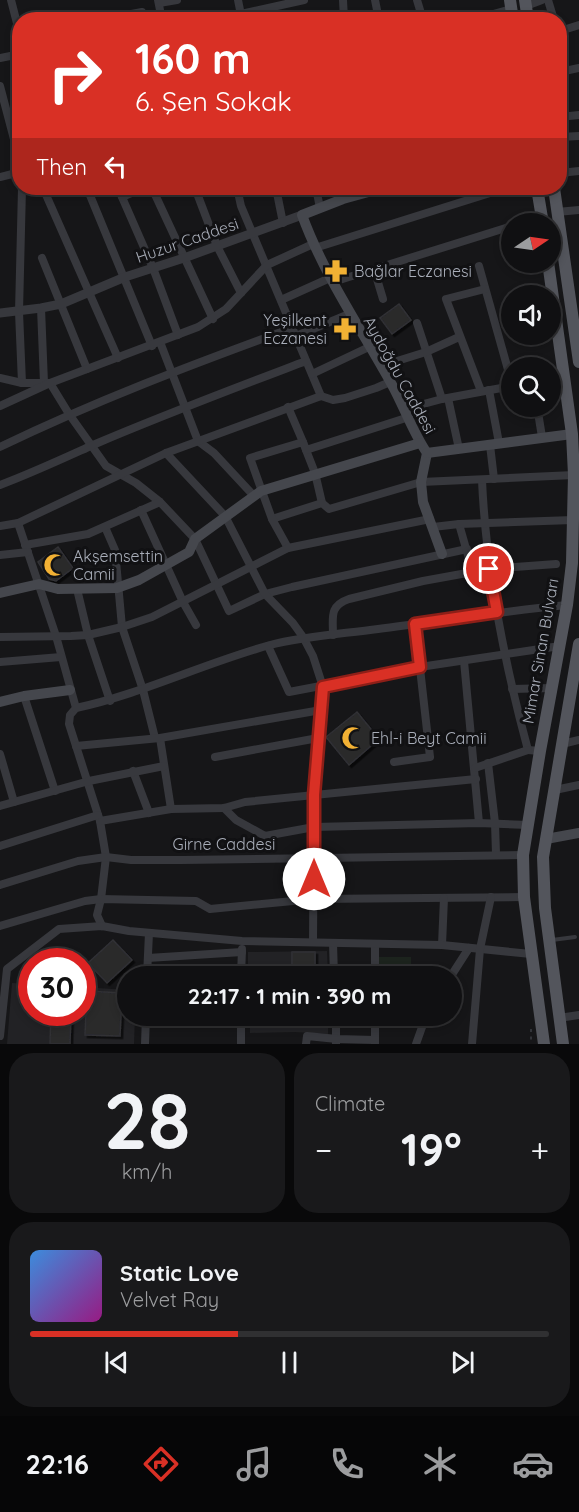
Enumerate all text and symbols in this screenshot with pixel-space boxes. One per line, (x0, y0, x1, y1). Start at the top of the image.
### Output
text: 160 m (135, 32, 251, 85)
icon: right (36, 36, 114, 114)
text: 6. Şen Sokak (135, 84, 292, 118)
icon: left (99, 150, 132, 183)
text: Then (36, 153, 87, 181)
street label: Huzur Caddesi (133, 213, 241, 267)
north arrow (501, 213, 561, 273)
map controls (501, 213, 561, 417)
pharmacy icon: Bağlar Eczanesi (323, 258, 349, 284)
place label: Bağlar Eczanesi (354, 261, 472, 281)
button: sound (501, 285, 561, 345)
place label: Yeşilkent Eczanesi (263, 310, 327, 348)
street label: Aydoğdu Caddesi (359, 313, 441, 437)
pharmacy icon: Yeşilkent Eczanesi (332, 316, 358, 342)
button: search (501, 357, 561, 417)
pin (463, 543, 514, 594)
place label: Akşemsettin Camii (73, 546, 163, 584)
mosque icon: Akşemsettin Camii (42, 552, 68, 578)
icon: arrive (472, 552, 505, 585)
street label: Mimar Sinan Bulvarı (517, 577, 563, 725)
mosque icon: Ehl-i Beyt Camii (340, 725, 366, 751)
place label: Ehl-i Beyt Camii (371, 728, 487, 748)
street label: Girne Caddesi (173, 834, 275, 854)
position arrow (282, 847, 346, 911)
speed limit sign: 30 (18, 948, 96, 1026)
text: 22:17 · 1 min · 390 m (188, 982, 391, 1010)
text: 28 (103, 1071, 191, 1169)
text: Climate (315, 1091, 385, 1116)
text: 19° (401, 1121, 462, 1177)
text: − (315, 1129, 332, 1170)
text: + (530, 1129, 549, 1170)
text: km/h (122, 1159, 172, 1184)
text: Static Love (120, 1259, 239, 1287)
text: Velvet Ray (120, 1287, 219, 1312)
icon: previous (100, 1346, 133, 1379)
icon: pause (273, 1346, 306, 1379)
icon: next (446, 1346, 479, 1379)
icon: directions (140, 1443, 182, 1485)
icon: music (233, 1443, 275, 1485)
icon: phone (326, 1443, 368, 1485)
icon: climate (419, 1443, 461, 1485)
icon: car (512, 1443, 554, 1485)
text: 22:16 (25, 1447, 89, 1481)

